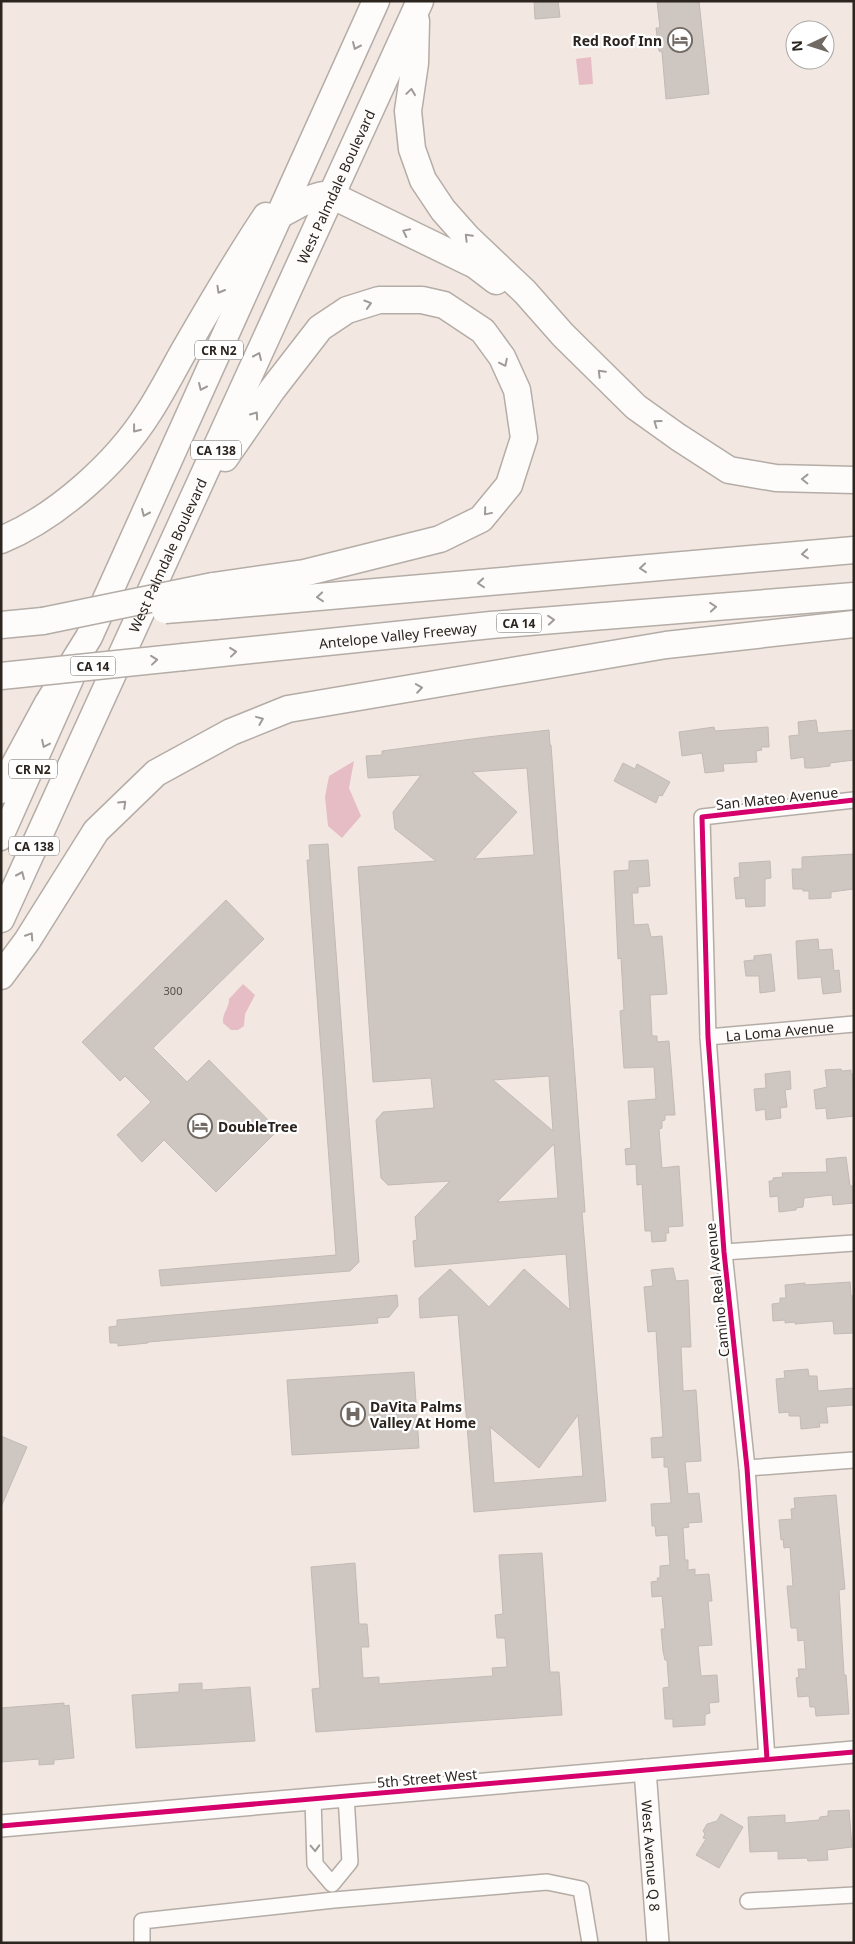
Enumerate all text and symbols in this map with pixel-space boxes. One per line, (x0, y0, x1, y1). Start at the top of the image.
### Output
north arrow (785, 20, 835, 70)
hotel icon: Red Roof Inn (667, 27, 693, 53)
place label: Red Roof Inn (573, 31, 662, 50)
text: N (787, 40, 806, 52)
one-way arrow (352, 41, 362, 50)
one-way arrow (405, 88, 416, 96)
street label: West Palmdale Boulevard (292, 107, 379, 267)
one-way arrow (402, 228, 411, 238)
one-way arrow (465, 234, 474, 243)
one-way arrow (216, 284, 226, 293)
one-way arrow (363, 299, 371, 309)
road number: CR N2 (195, 340, 243, 360)
one-way arrow (252, 352, 262, 361)
one-way arrow (498, 358, 508, 367)
one-way arrow (598, 370, 607, 379)
one-way arrow (197, 382, 208, 391)
one-way arrow (249, 411, 258, 420)
one-way arrow (653, 420, 663, 429)
one-way arrow (134, 423, 142, 432)
road number: CA 138 (191, 440, 241, 460)
one-way arrow (801, 473, 809, 484)
street label: West Palmdale Boulevard (124, 475, 210, 635)
one-way arrow (483, 506, 492, 515)
one-way arrow (140, 508, 151, 517)
one-way arrow (801, 549, 809, 560)
one-way arrow (639, 563, 647, 574)
one-way arrow (477, 577, 485, 588)
one-way arrow (315, 591, 323, 602)
one-way arrow (709, 602, 717, 613)
road number: CA 14 (496, 614, 542, 632)
one-way arrow (547, 615, 555, 626)
street label: Antelope Valley Freeway (318, 617, 479, 652)
one-way arrow (229, 647, 237, 658)
one-way arrow (150, 655, 158, 666)
road number: CA 14 (70, 656, 116, 676)
one-way arrow (415, 683, 423, 693)
one-way arrow (255, 716, 264, 726)
one-way arrow (40, 739, 51, 748)
road number: CR N2 (9, 760, 57, 779)
street label: San Mateo Avenue (715, 782, 839, 814)
one-way arrow (118, 801, 127, 810)
road number: CA 138 (9, 836, 59, 856)
one-way arrow (15, 871, 26, 880)
one-way arrow (23, 933, 33, 942)
house number: 300 (164, 983, 182, 998)
street label: La Loma Avenue (725, 1016, 835, 1045)
hotel icon: DoubleTree (187, 1113, 213, 1139)
place label: DoubleTree (218, 1117, 298, 1136)
street label: Camino Real Avenue (700, 1222, 734, 1358)
place label: DaVita Palms Valley At Home (370, 1397, 476, 1432)
hospital icon: DaVita Palms Valley At Home (340, 1401, 366, 1427)
street label: 5th Street West (376, 1764, 478, 1792)
street label: West Avenue Q 8 (638, 1799, 665, 1912)
one-way arrow (310, 1844, 320, 1852)

